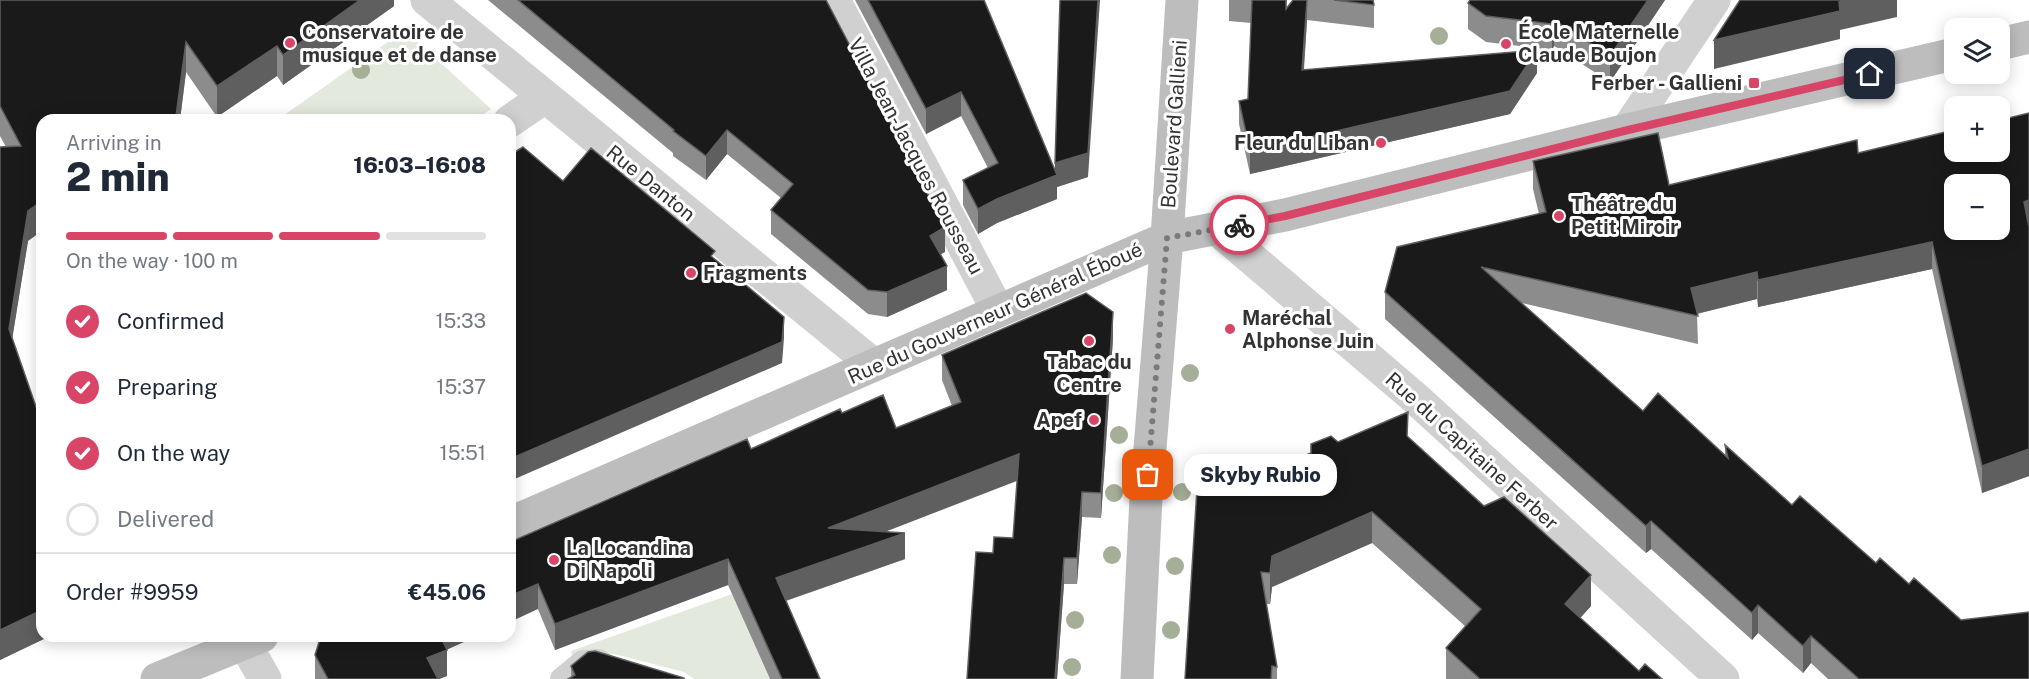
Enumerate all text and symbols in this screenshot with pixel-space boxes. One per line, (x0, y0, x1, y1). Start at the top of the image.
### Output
map controls (1944, 18, 2010, 240)
button: layers (1944, 18, 2010, 84)
place label: École Maternelle Claude Boujon (1518, 19, 1679, 67)
place label: Conservatoire de musique et de danse (302, 20, 497, 67)
street label: Villa Jean-Jacques Rousseau (843, 34, 989, 278)
marker: Conservatoire de musique et de danse (283, 36, 297, 50)
marker: École Maternelle Claude Boujon (1499, 37, 1513, 51)
street label: Boulevard Gallieni (1156, 39, 1192, 209)
pin (1844, 48, 1895, 99)
icon: home (1853, 57, 1886, 90)
place label: Ferber - Gallieni (1591, 71, 1742, 95)
marker: Ferber - Gallieni (1747, 76, 1761, 90)
button: + (1944, 96, 2010, 162)
text: Arriving in (66, 131, 161, 155)
place label: Fleur du Liban (1234, 131, 1369, 155)
marker: Fleur du Liban (1374, 136, 1388, 150)
street label: Rue Danton (602, 140, 700, 226)
text: 16:03–16:08 (353, 152, 486, 178)
text: 2 min (66, 154, 170, 200)
button: − (1944, 174, 2010, 240)
place label: Théâtre du Petit Miroir (1571, 192, 1679, 239)
courier (1209, 195, 1269, 255)
icon: bike (1223, 209, 1256, 242)
marker: Théâtre du Petit Miroir (1552, 209, 1566, 223)
street label: Rue du Gouverneur Général Éboué (844, 236, 1146, 389)
text: On the way · 100 m (66, 249, 238, 273)
place label: Fragments (703, 261, 807, 285)
marker: Fragments (684, 266, 698, 280)
icon: check (66, 305, 99, 338)
place label: Maréchal Alphonse Juin (1242, 306, 1374, 353)
text: Confirmed (117, 308, 224, 334)
text: 15:33 (435, 309, 486, 333)
marker: Maréchal Alphonse Juin (1223, 322, 1237, 336)
marker: Tabac du Centre (1082, 334, 1096, 348)
place label: Tabac du Centre (1046, 350, 1132, 397)
street label: Rue du Capitaine Ferber (1381, 367, 1563, 535)
icon: check (66, 371, 99, 404)
text: Preparing (117, 374, 218, 400)
text: 15:37 (436, 375, 486, 399)
place label: Apef (1036, 408, 1082, 432)
marker: Apef (1087, 413, 1101, 427)
icon: check (66, 437, 99, 470)
text: On the way (117, 440, 230, 466)
text: 15:51 (440, 441, 486, 465)
pin (1122, 449, 1173, 500)
callout: Skyby Rubio (1184, 454, 1337, 496)
icon: bag (1131, 458, 1164, 491)
text: Skyby Rubio (1200, 463, 1321, 487)
text: Delivered (117, 506, 214, 532)
place label: La Locandina Di Napoli (566, 536, 691, 583)
marker: La Locandina Di Napoli (547, 553, 561, 567)
text: Order #9959 (66, 579, 198, 605)
text: €45.06 (408, 579, 486, 605)

